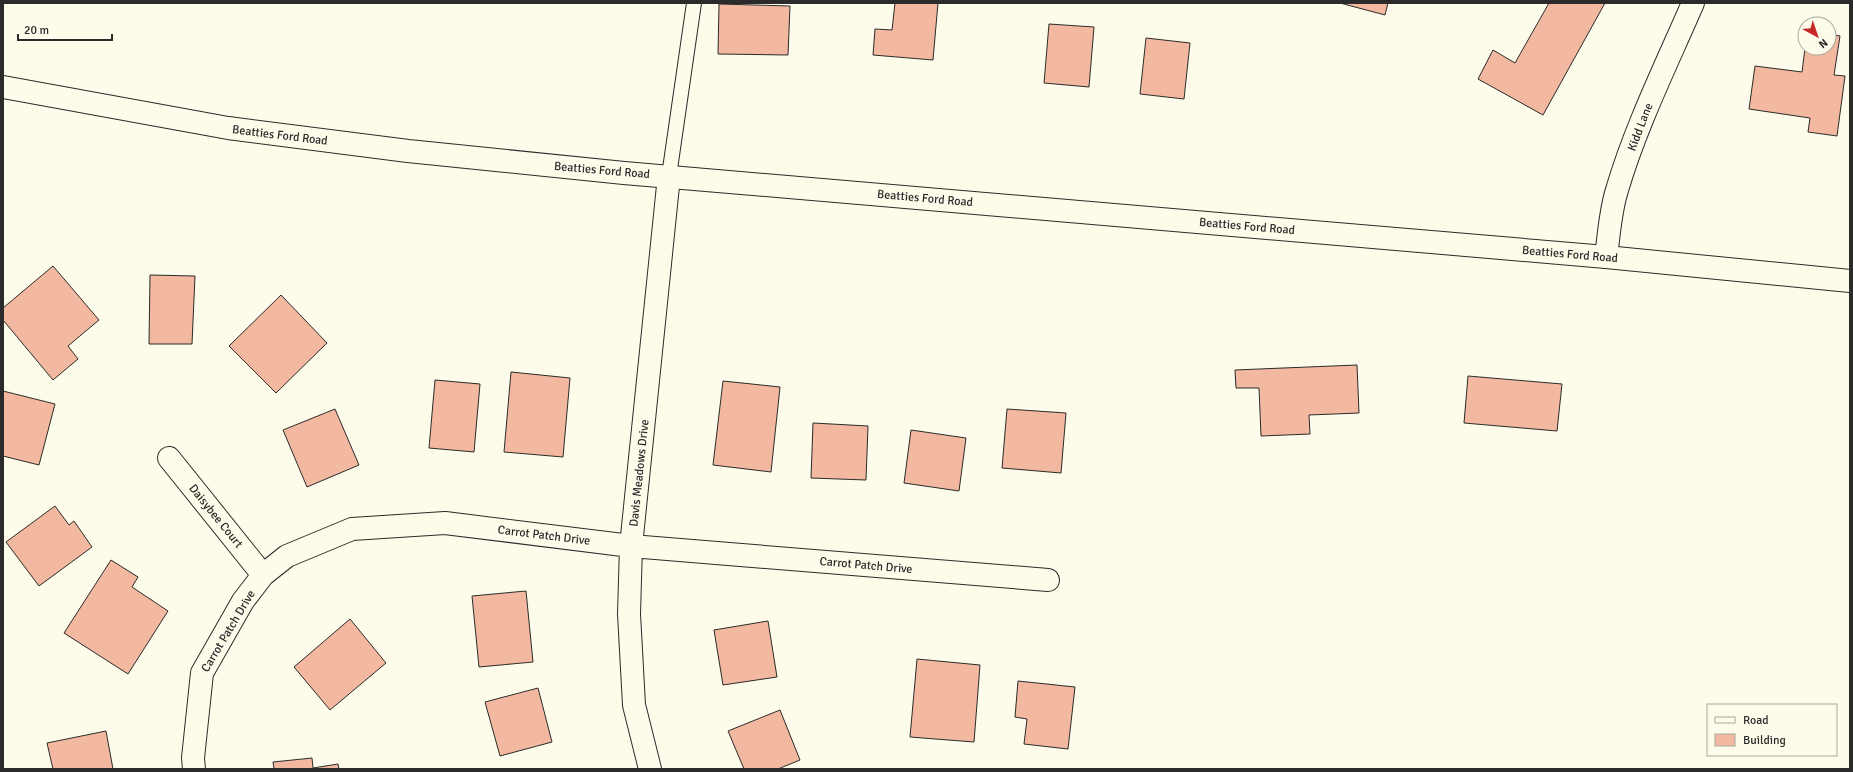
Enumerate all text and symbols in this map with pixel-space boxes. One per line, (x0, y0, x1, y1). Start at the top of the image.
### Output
scale bar (18, 16, 112, 42)
north arrow (1797, 16, 1837, 56)
text: 20 m (24, 23, 49, 38)
text: N (1816, 36, 1830, 51)
street label: Kidd Lane (1624, 101, 1657, 153)
street label: Beatties Ford Road (231, 122, 329, 149)
street label: Beatties Ford Road (553, 159, 650, 182)
street label: Beatties Ford Road (876, 187, 973, 210)
street label: Beatties Ford Road (1198, 215, 1295, 238)
street label: Beatties Ford Road (1521, 243, 1618, 266)
street label: Davis Meadows Drive (626, 419, 653, 527)
street label: Daisybee Court (185, 481, 246, 551)
street label: Carrot Patch Drive (497, 522, 591, 549)
street label: Carrot Patch Drive (819, 554, 913, 577)
street label: Carrot Patch Drive (198, 587, 259, 675)
legend (1707, 704, 1837, 756)
text: Road (1743, 713, 1769, 728)
text: Building (1743, 733, 1786, 748)

